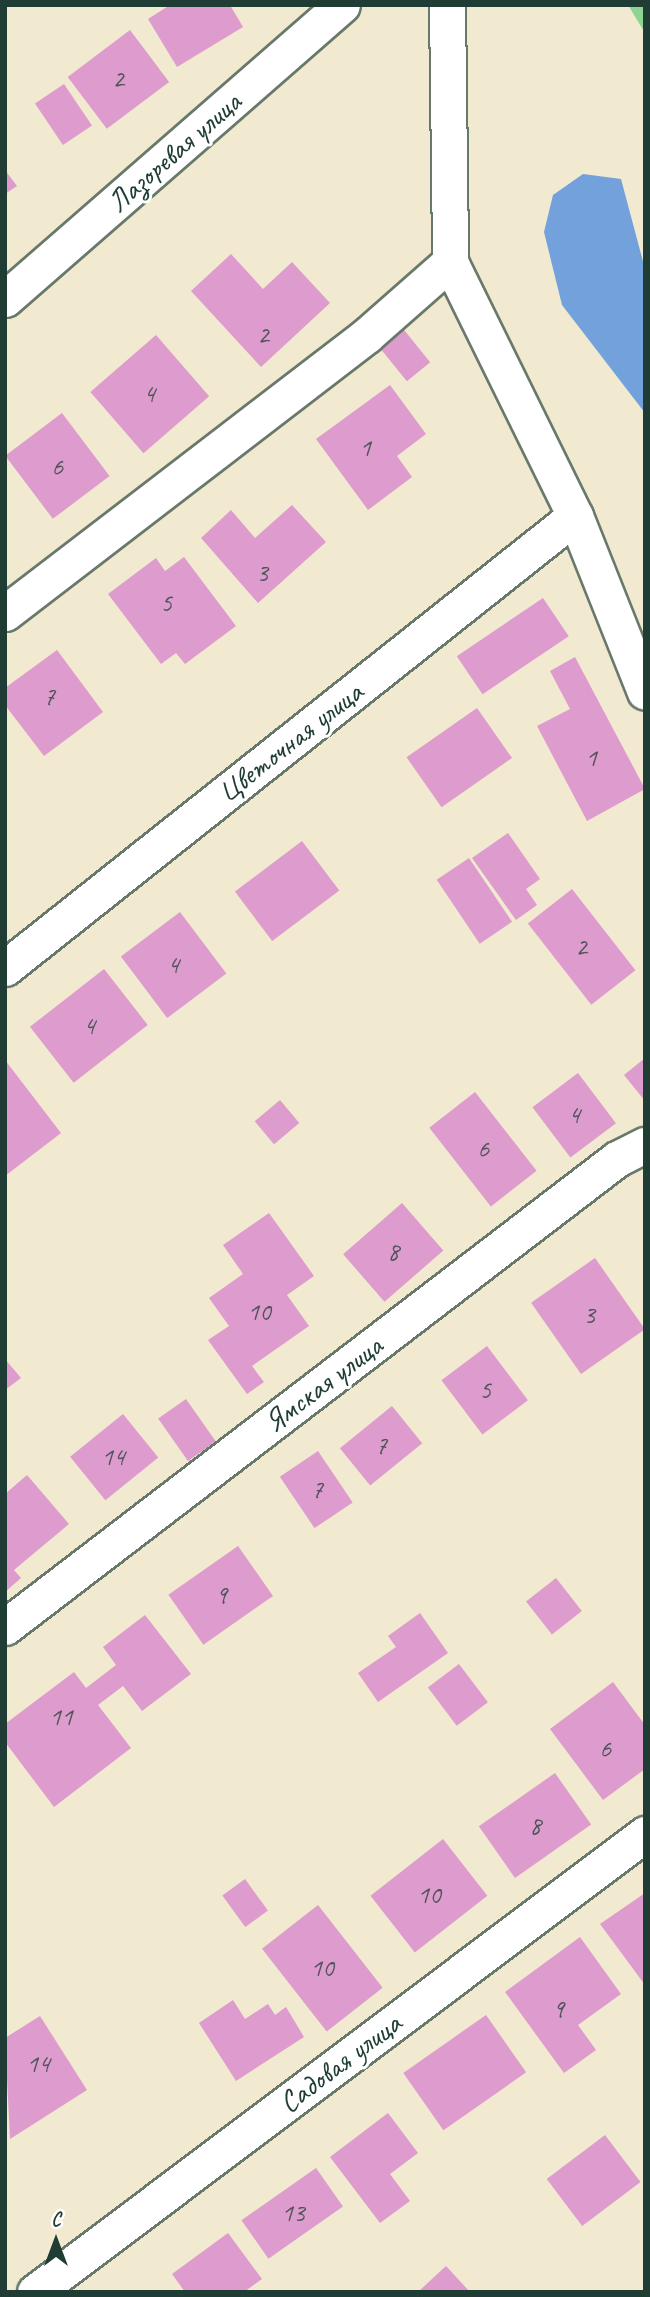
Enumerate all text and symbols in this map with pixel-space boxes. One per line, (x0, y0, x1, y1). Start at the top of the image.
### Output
house number: 2 (112, 63, 124, 95)
street label: Лазоревая улица (99, 83, 249, 221)
house number: 2 (257, 319, 269, 351)
house number: 4 (143, 378, 155, 410)
house number: 1 (359, 432, 371, 464)
house number: 6 (51, 451, 63, 483)
house number: 3 (256, 557, 268, 589)
house number: 5 (160, 587, 172, 619)
street label: Цветочная улица (209, 673, 371, 811)
house number: 7 (43, 681, 55, 713)
house number: 1 (585, 742, 597, 774)
house number: 2 (575, 931, 587, 963)
house number: 4 (167, 949, 179, 981)
house number: 4 (83, 1010, 95, 1042)
house number: 4 (568, 1099, 580, 1131)
house number: 6 (477, 1133, 489, 1165)
house number: 8 (387, 1236, 399, 1268)
house number: 10 (247, 1296, 271, 1328)
house number: 3 (583, 1299, 595, 1331)
street label: Ямская улица (256, 1327, 390, 1441)
house number: 5 (479, 1374, 491, 1406)
house number: 7 (375, 1430, 387, 1462)
house number: 14 (101, 1441, 125, 1473)
house number: 7 (311, 1474, 323, 1506)
house number: 9 (215, 1579, 227, 1611)
house number: 11 (49, 1701, 73, 1733)
house number: 6 (599, 1733, 611, 1765)
house number: 8 (529, 1810, 541, 1842)
house number: 10 (417, 1879, 441, 1911)
house number: 10 (310, 1952, 334, 1984)
house number: 9 (552, 1993, 564, 2025)
street label: Садовая улица (271, 2005, 409, 2121)
house number: 14 (26, 2048, 50, 2080)
house number: 13 (281, 2197, 305, 2229)
north arrow (21, 2206, 91, 2276)
text: С (51, 2208, 61, 2232)

